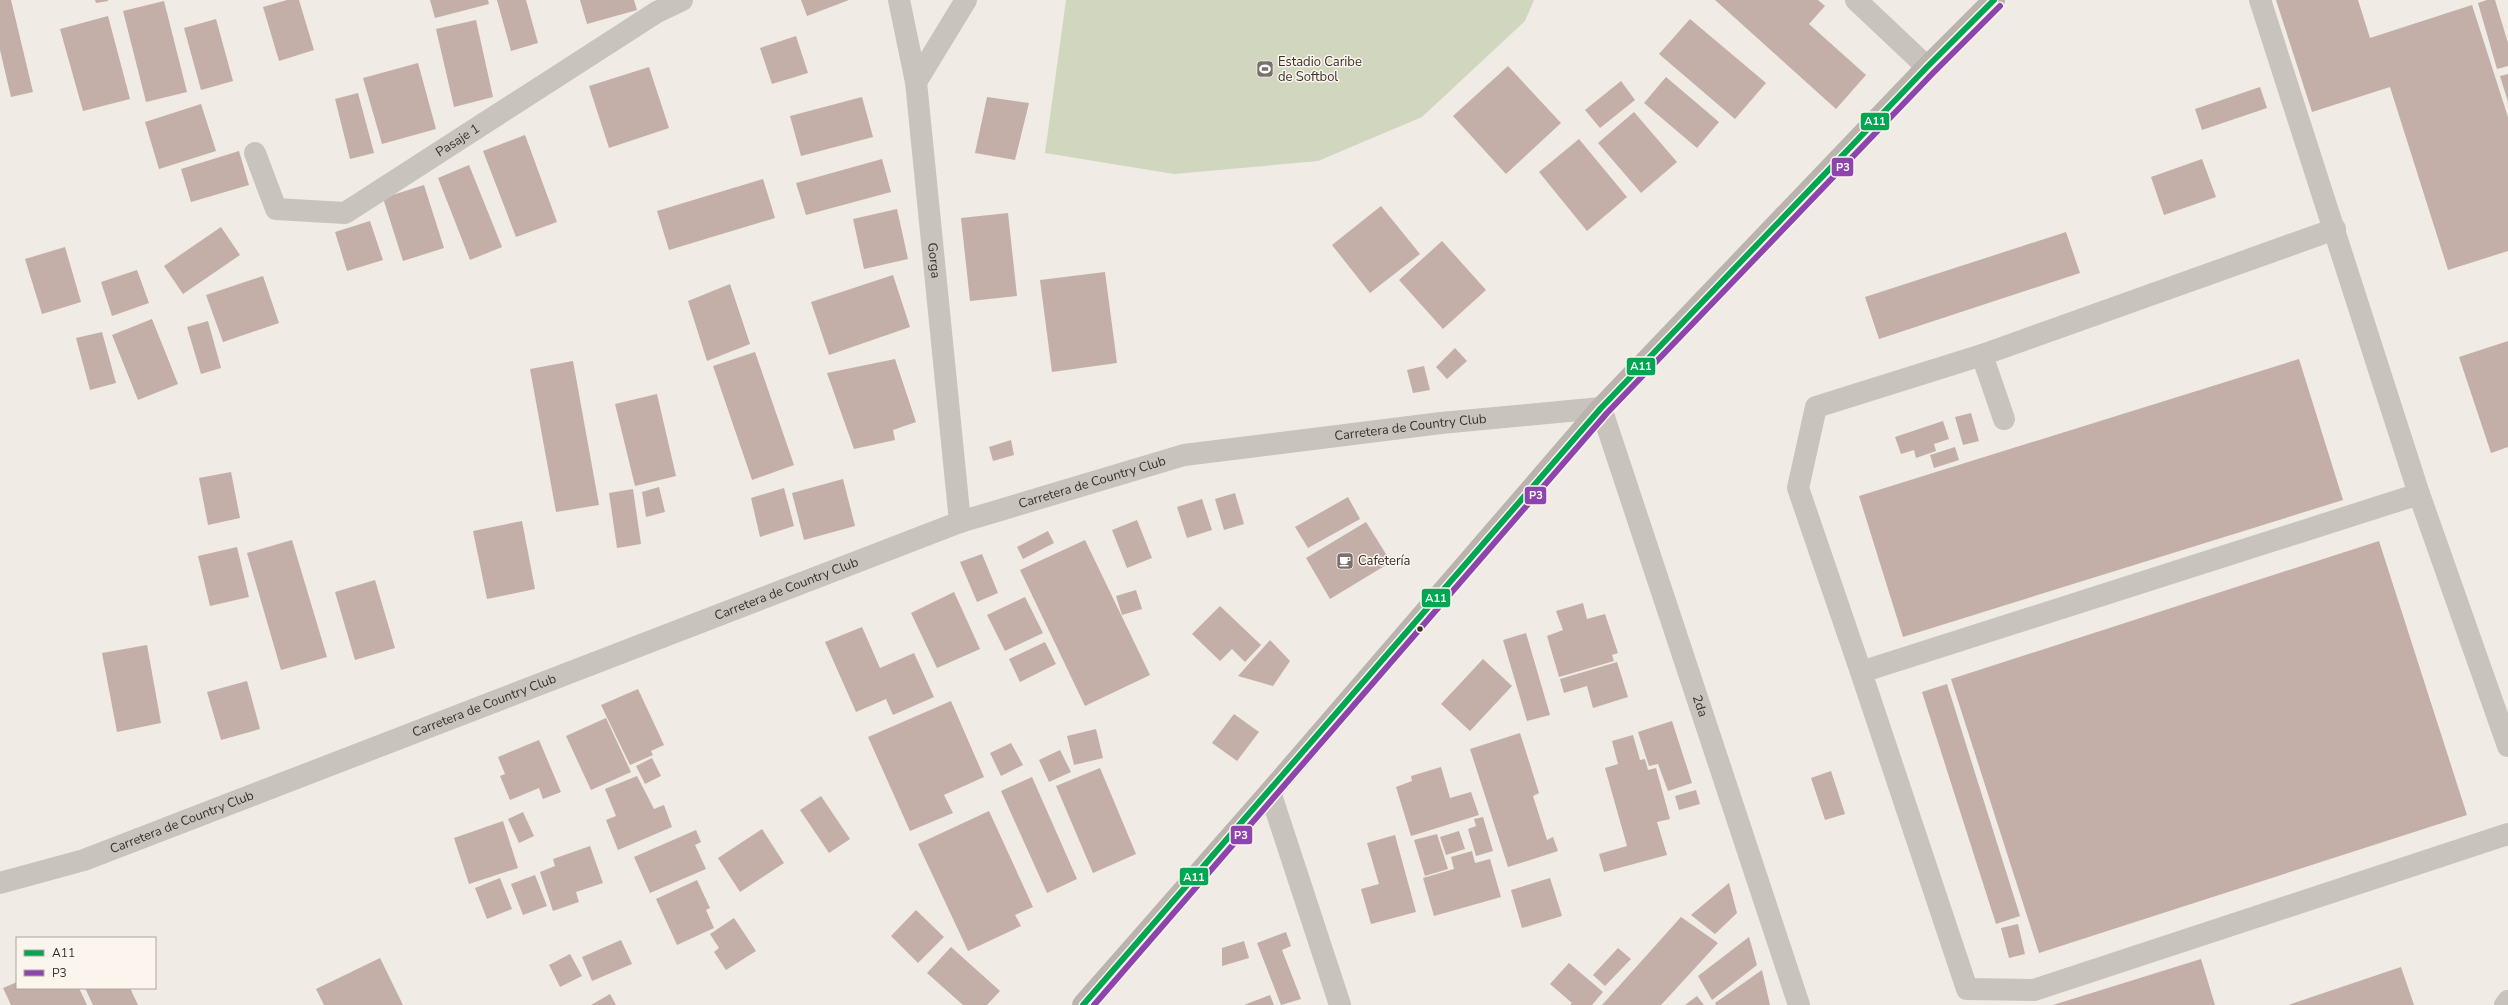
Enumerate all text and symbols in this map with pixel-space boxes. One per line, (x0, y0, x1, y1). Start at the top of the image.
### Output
place label: Estadio Caribe de Softbol (1278, 53, 1362, 86)
sports icon: Estadio Caribe de Softbol (1255, 59, 1275, 79)
line badge: A11 (1860, 112, 1890, 131)
text: A11 (1864, 114, 1886, 129)
street label: Pasaje 1 (432, 120, 483, 161)
line badge: P3 (1831, 157, 1854, 177)
text: P3 (1836, 160, 1850, 175)
street label: Gorga (923, 242, 945, 279)
line badge: A11 (1626, 357, 1656, 376)
text: A11 (1630, 359, 1652, 374)
street label: Carretera de Country Club (1333, 410, 1487, 445)
street label: Carretera de Country Club (1016, 452, 1168, 513)
line badge: P3 (1524, 486, 1547, 505)
text: P3 (1529, 488, 1543, 503)
cafe icon: Cafetería (1335, 551, 1355, 571)
place label: Cafetería (1358, 552, 1410, 570)
street label: Carretera de Country Club (712, 553, 861, 625)
line badge: A11 (1421, 588, 1451, 608)
text: A11 (1425, 591, 1447, 606)
unlabelled marker (1415, 624, 1425, 634)
street label: Carretera de Country Club (410, 670, 559, 742)
street label: 2da (1688, 693, 1712, 719)
street label: Carretera de Country Club (107, 786, 257, 858)
line badge: P3 (1230, 825, 1253, 845)
text: P3 (1234, 828, 1248, 843)
line badge: A11 (1179, 867, 1209, 886)
text: A11 (1183, 870, 1205, 885)
legend (16, 937, 156, 989)
text: A11 (52, 945, 75, 961)
text: P3 (52, 965, 67, 981)

